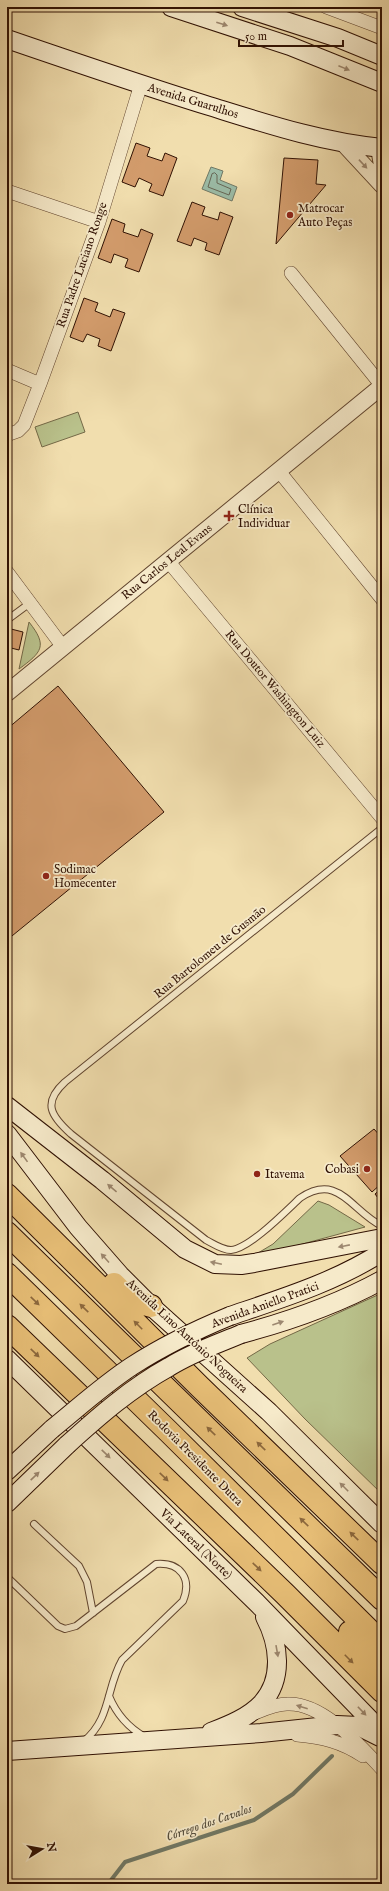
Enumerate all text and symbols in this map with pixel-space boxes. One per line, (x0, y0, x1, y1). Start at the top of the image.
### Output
one-way arrow (216, 21, 228, 27)
scale bar (239, 22, 343, 48)
text: 50 m (245, 29, 267, 44)
one-way arrow (339, 65, 351, 71)
street label: Avenida Guarulhos (145, 80, 240, 122)
one-way arrow (358, 159, 368, 169)
street label: Rua Padre Luciano Ronge (53, 200, 111, 330)
place label: Matrocar Auto Peças (297, 201, 352, 230)
marker: Matrocar Auto Peças (285, 210, 295, 220)
place label: Clínica Individuar (238, 502, 290, 531)
marker: Clínica Individuar (223, 510, 235, 522)
street label: Rua Carlos Leal Evans (119, 521, 215, 603)
street label: Rua Doutor Washington Luiz (221, 627, 329, 751)
place label: Sodimac Homecenter (54, 862, 117, 891)
marker: Sodimac Homecenter (41, 871, 51, 881)
street label: Rua Bartolomeu de Gusmão (151, 902, 269, 1002)
one-way arrow (20, 1151, 28, 1162)
place label: Cobasi (325, 1162, 359, 1177)
marker: Cobasi (362, 1164, 372, 1174)
place label: Itavema (265, 1167, 305, 1182)
marker: Itavema (252, 1169, 262, 1179)
one-way arrow (106, 1183, 117, 1192)
one-way arrow (338, 1243, 350, 1249)
one-way arrow (101, 1253, 110, 1263)
one-way arrow (210, 1260, 222, 1266)
street label: Avenida Lino Antônio Nogueira (122, 1275, 251, 1397)
street label: Avenida Aniello Pratici (208, 1279, 321, 1332)
one-way arrow (30, 1296, 40, 1306)
one-way arrow (79, 1303, 89, 1313)
one-way arrow (273, 1319, 285, 1325)
one-way arrow (133, 1320, 143, 1330)
one-way arrow (30, 1348, 40, 1358)
street label: Rodovia Presidente Dutra (144, 1407, 246, 1509)
one-way arrow (206, 1426, 216, 1436)
one-way arrow (256, 1441, 266, 1451)
one-way arrow (101, 1450, 111, 1459)
one-way arrow (30, 1471, 40, 1481)
one-way arrow (159, 1472, 169, 1482)
one-way arrow (339, 1482, 349, 1491)
street label: Via Lateral (Norte) (156, 1505, 235, 1582)
one-way arrow (299, 1517, 309, 1527)
one-way arrow (349, 1531, 359, 1541)
one-way arrow (252, 1562, 262, 1572)
one-way arrow (274, 1645, 280, 1657)
one-way arrow (344, 1654, 354, 1664)
one-way arrow (296, 1704, 308, 1710)
one-way arrow (357, 1706, 367, 1716)
water label: Córrego dos Cavalos (164, 1800, 255, 1847)
north arrow (22, 1829, 62, 1869)
text: N (43, 1840, 59, 1854)

